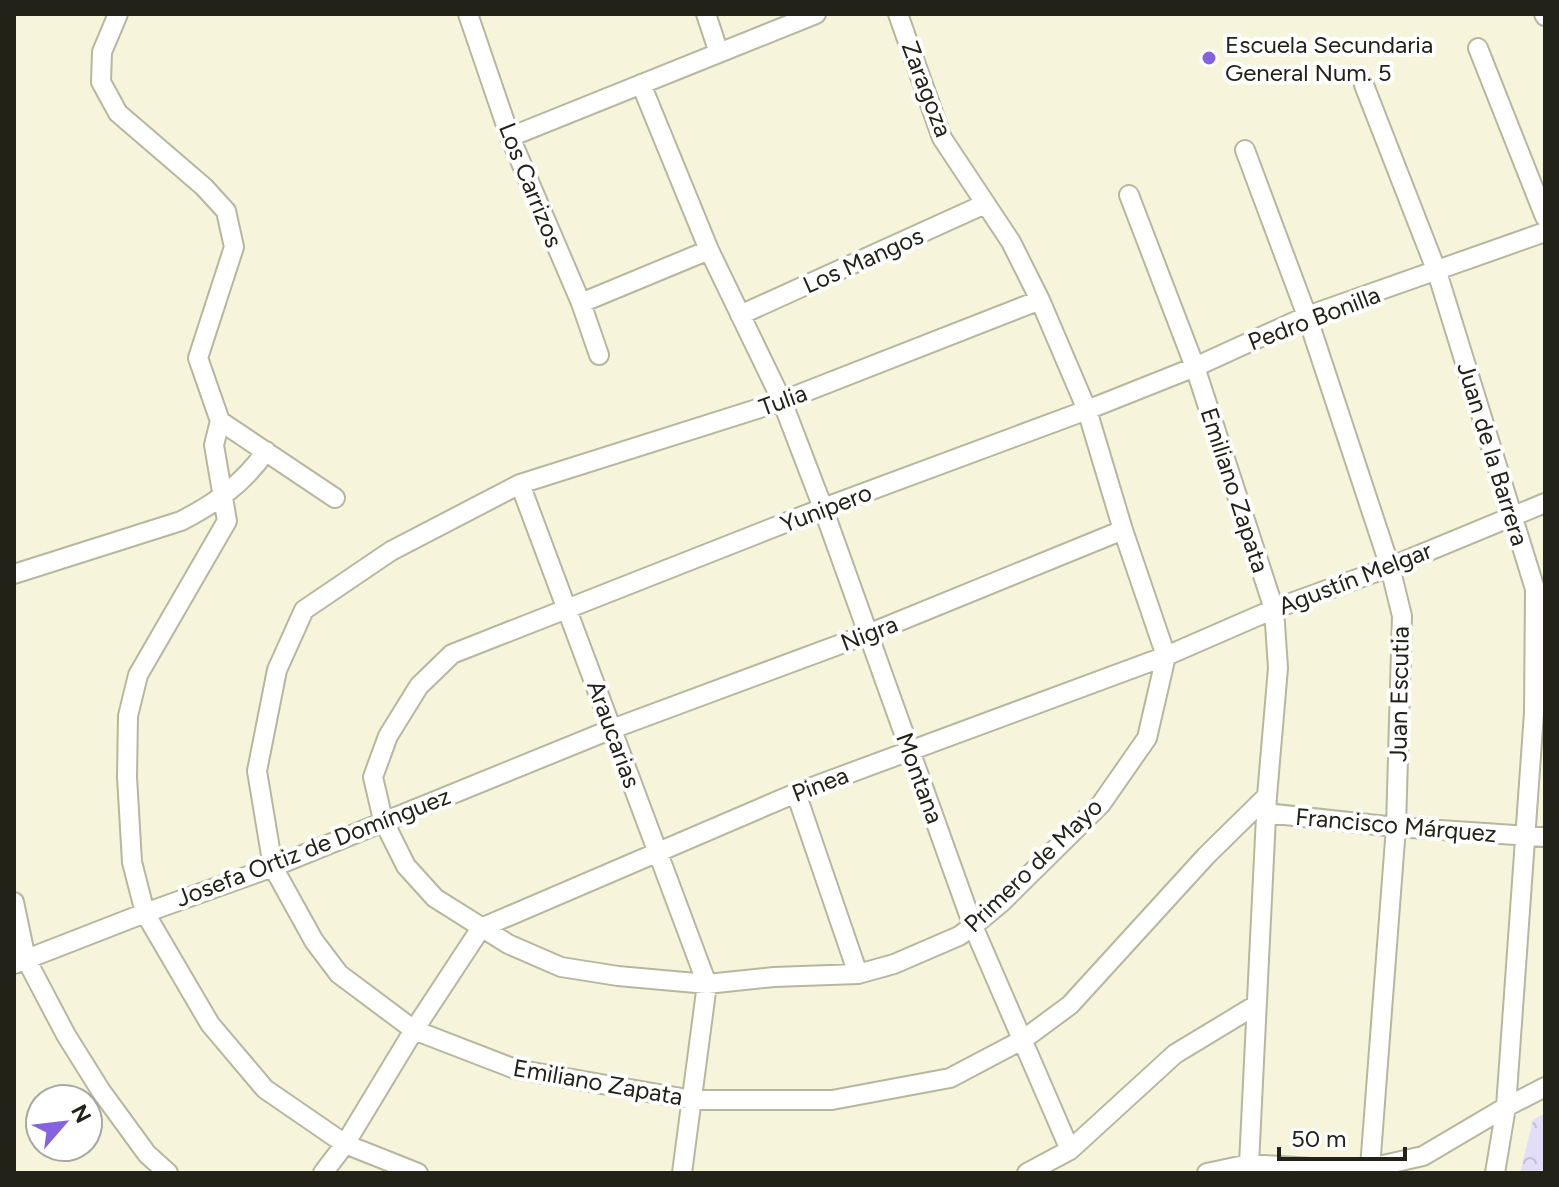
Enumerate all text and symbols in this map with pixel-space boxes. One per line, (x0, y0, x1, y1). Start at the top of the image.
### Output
place label: Escuela Secundaria General Num. 5 (1225, 30, 1433, 87)
street label: Zaragoza (896, 37, 958, 141)
marker: Escuela Secundaria General Num. 5 (1200, 49, 1218, 67)
street label: Los Carrizos (493, 118, 569, 252)
street label: Los Mangos (798, 221, 928, 299)
street label: Pedro Bonilla (1244, 280, 1384, 356)
street label: Juan de la Barrera (1451, 359, 1535, 549)
street label: Tulia (755, 378, 811, 422)
street label: Emiliano Zapata (1195, 404, 1275, 576)
street label: Yunipero (776, 477, 876, 539)
street label: Agustín Melgar (1274, 535, 1436, 621)
street label: Nigra (836, 609, 902, 657)
street label: Juan Escutia (1383, 626, 1415, 762)
street label: Araucarias (581, 676, 647, 792)
street label: Montana (890, 729, 950, 827)
street label: Pinea (788, 760, 852, 808)
street label: Josefa Ortiz de Domínguez (172, 781, 454, 913)
street label: Primero de Mayo (958, 792, 1108, 938)
street label: Francisco Márquez (1294, 802, 1498, 848)
street label: Emiliano Zapata (511, 1053, 685, 1111)
north arrow (24, 1083, 104, 1163)
text: N (65, 1100, 97, 1128)
scale bar (1279, 1111, 1405, 1161)
text: 50 m (1291, 1124, 1347, 1153)

